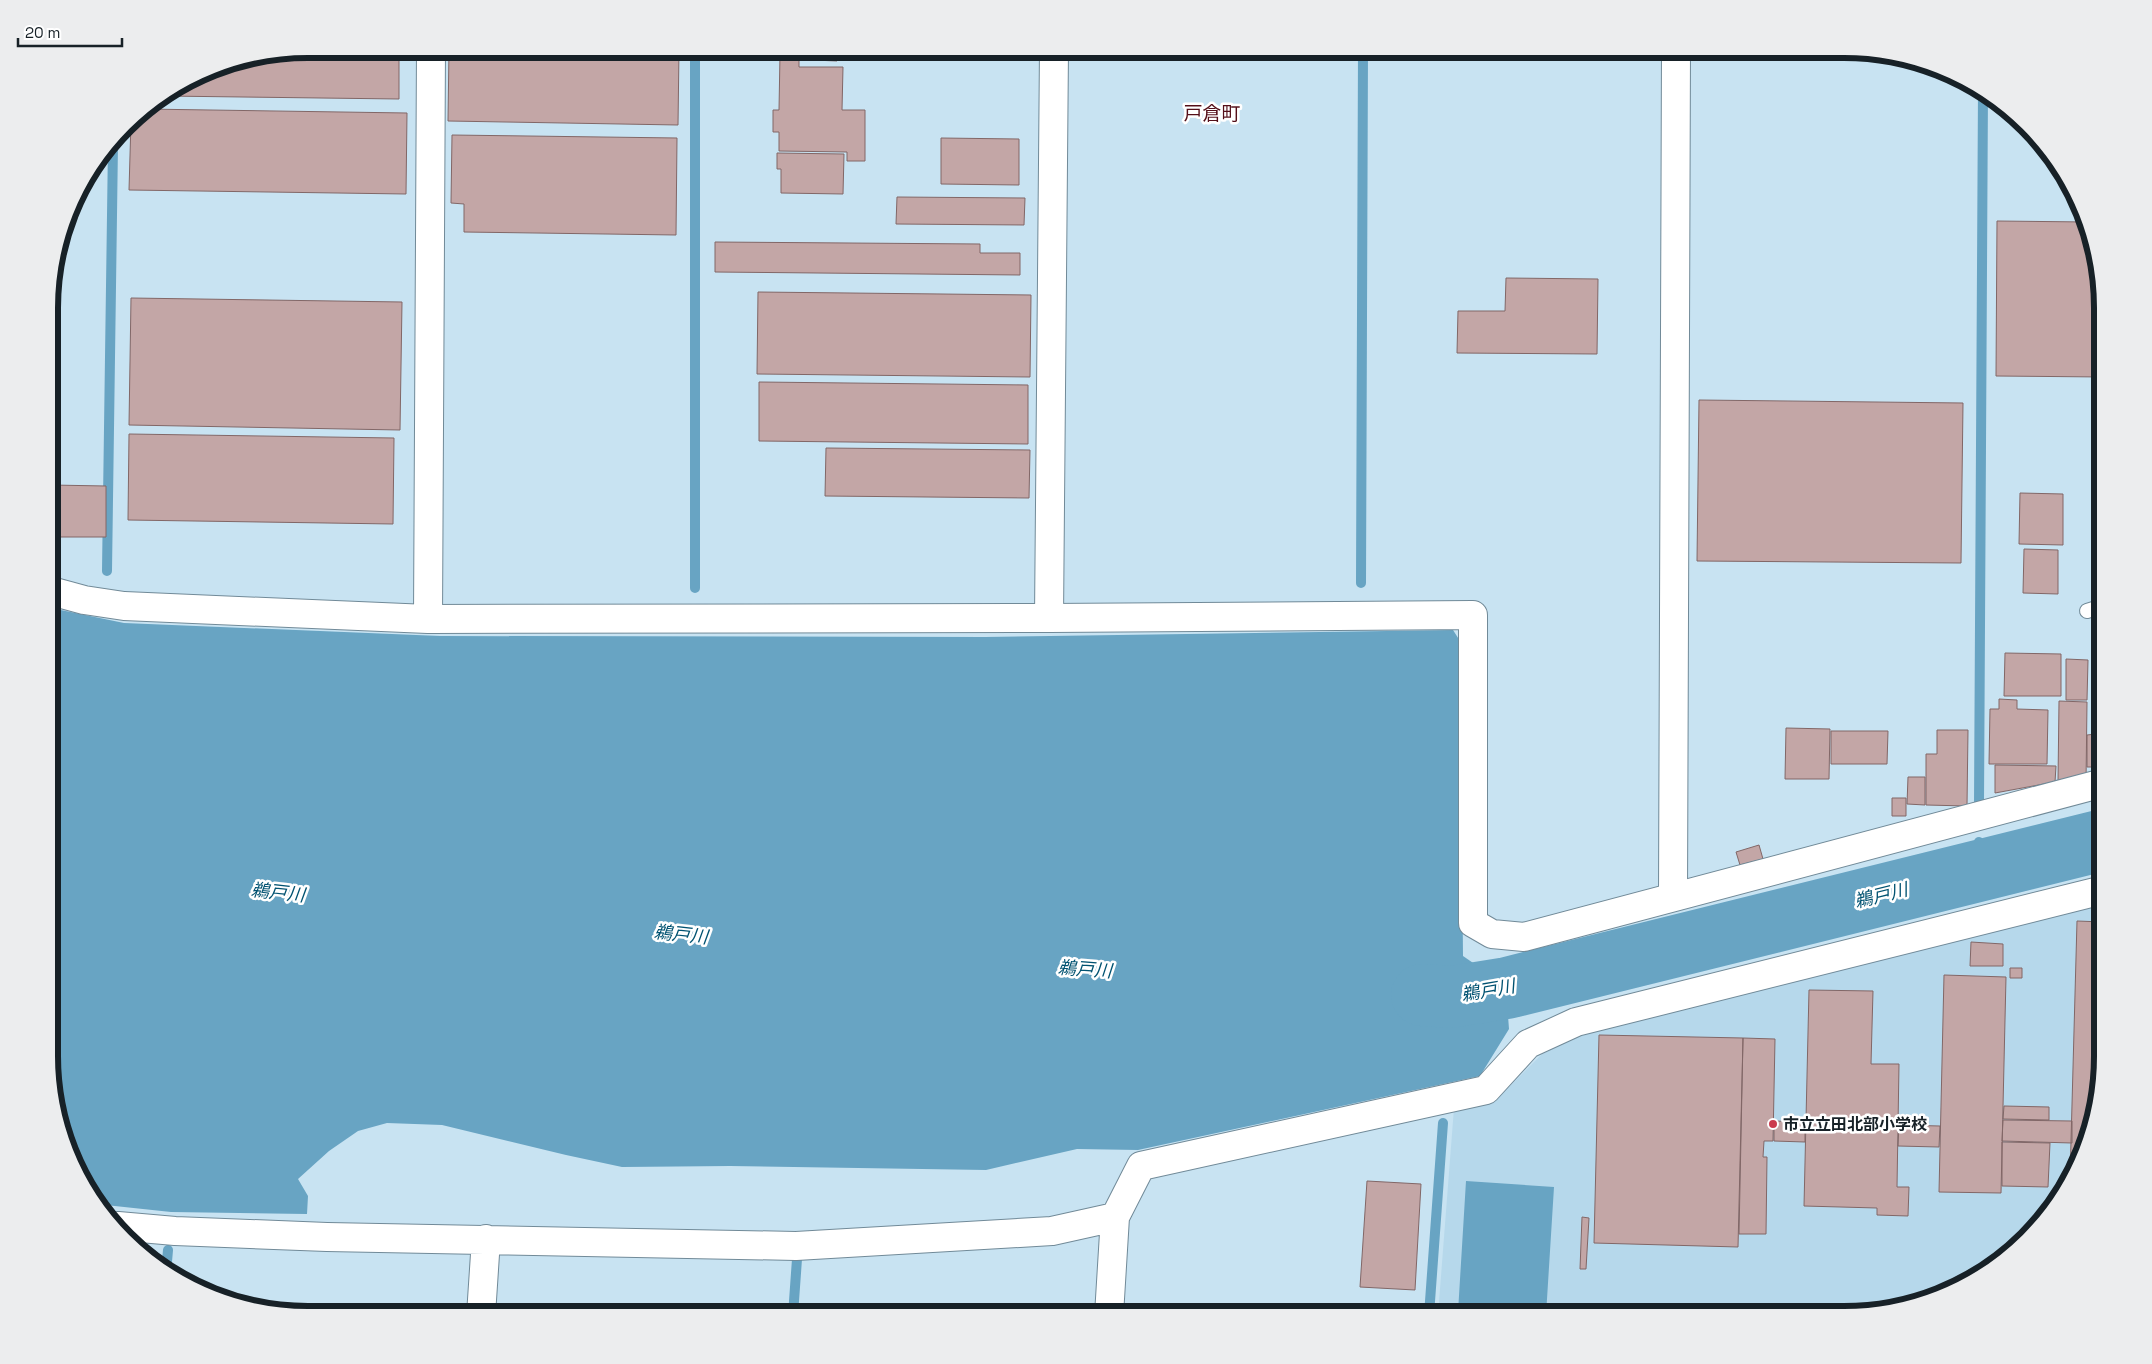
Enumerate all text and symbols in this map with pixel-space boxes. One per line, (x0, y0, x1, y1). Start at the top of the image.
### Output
scale bar (18, 15, 121, 47)
text: 20 m (25, 23, 60, 42)
district label: 戸倉町 (1183, 101, 1241, 126)
water label: 鵜戸川 (1852, 877, 1912, 913)
water label: 鵜戸川 (250, 878, 308, 906)
water label: 鵜戸川 (653, 920, 711, 948)
water label: 鵜戸川 (1057, 956, 1115, 982)
water label: 鵜戸川 (1459, 974, 1519, 1006)
place label: 市立立田北部小学校 (1783, 1114, 1927, 1135)
marker: 市立立田北部小学校 (1767, 1118, 1779, 1130)

